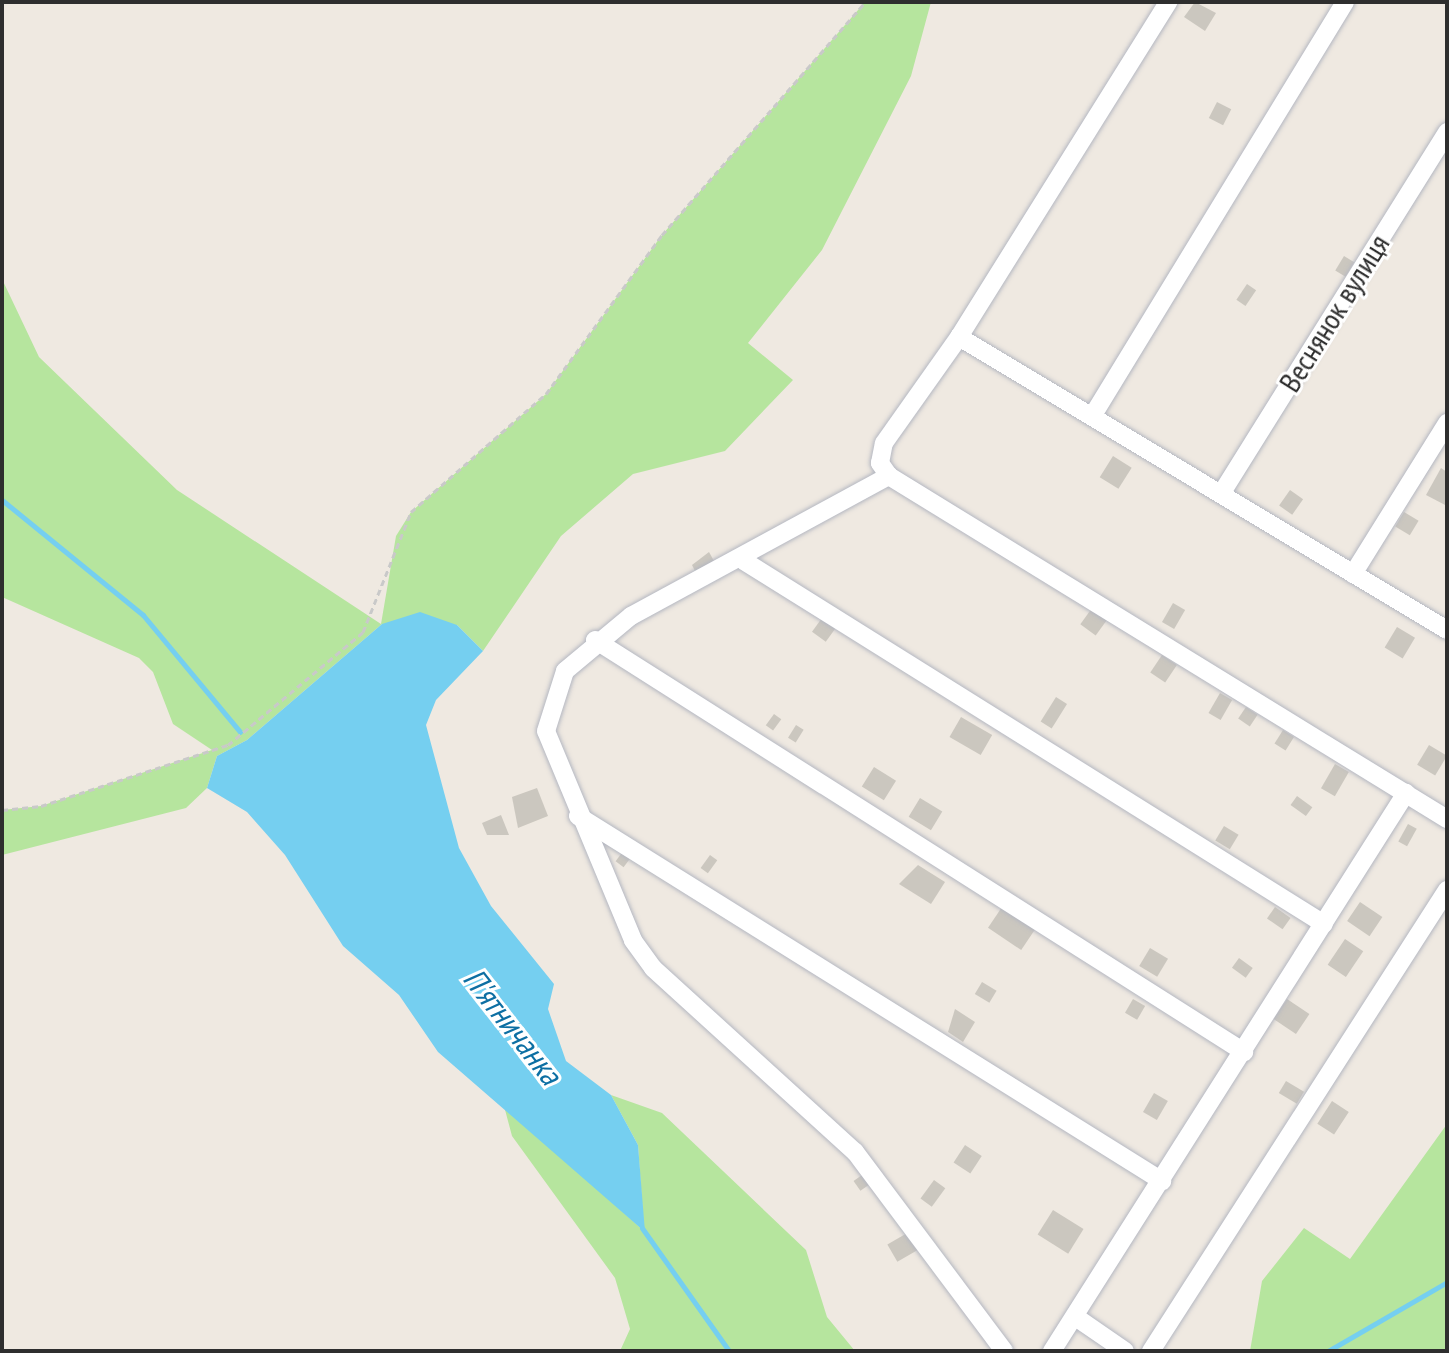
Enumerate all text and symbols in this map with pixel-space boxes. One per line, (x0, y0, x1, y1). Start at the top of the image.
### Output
street label: Веснянок вулиця (1271, 228, 1397, 398)
water label: П'ятничанка (456, 960, 570, 1092)

